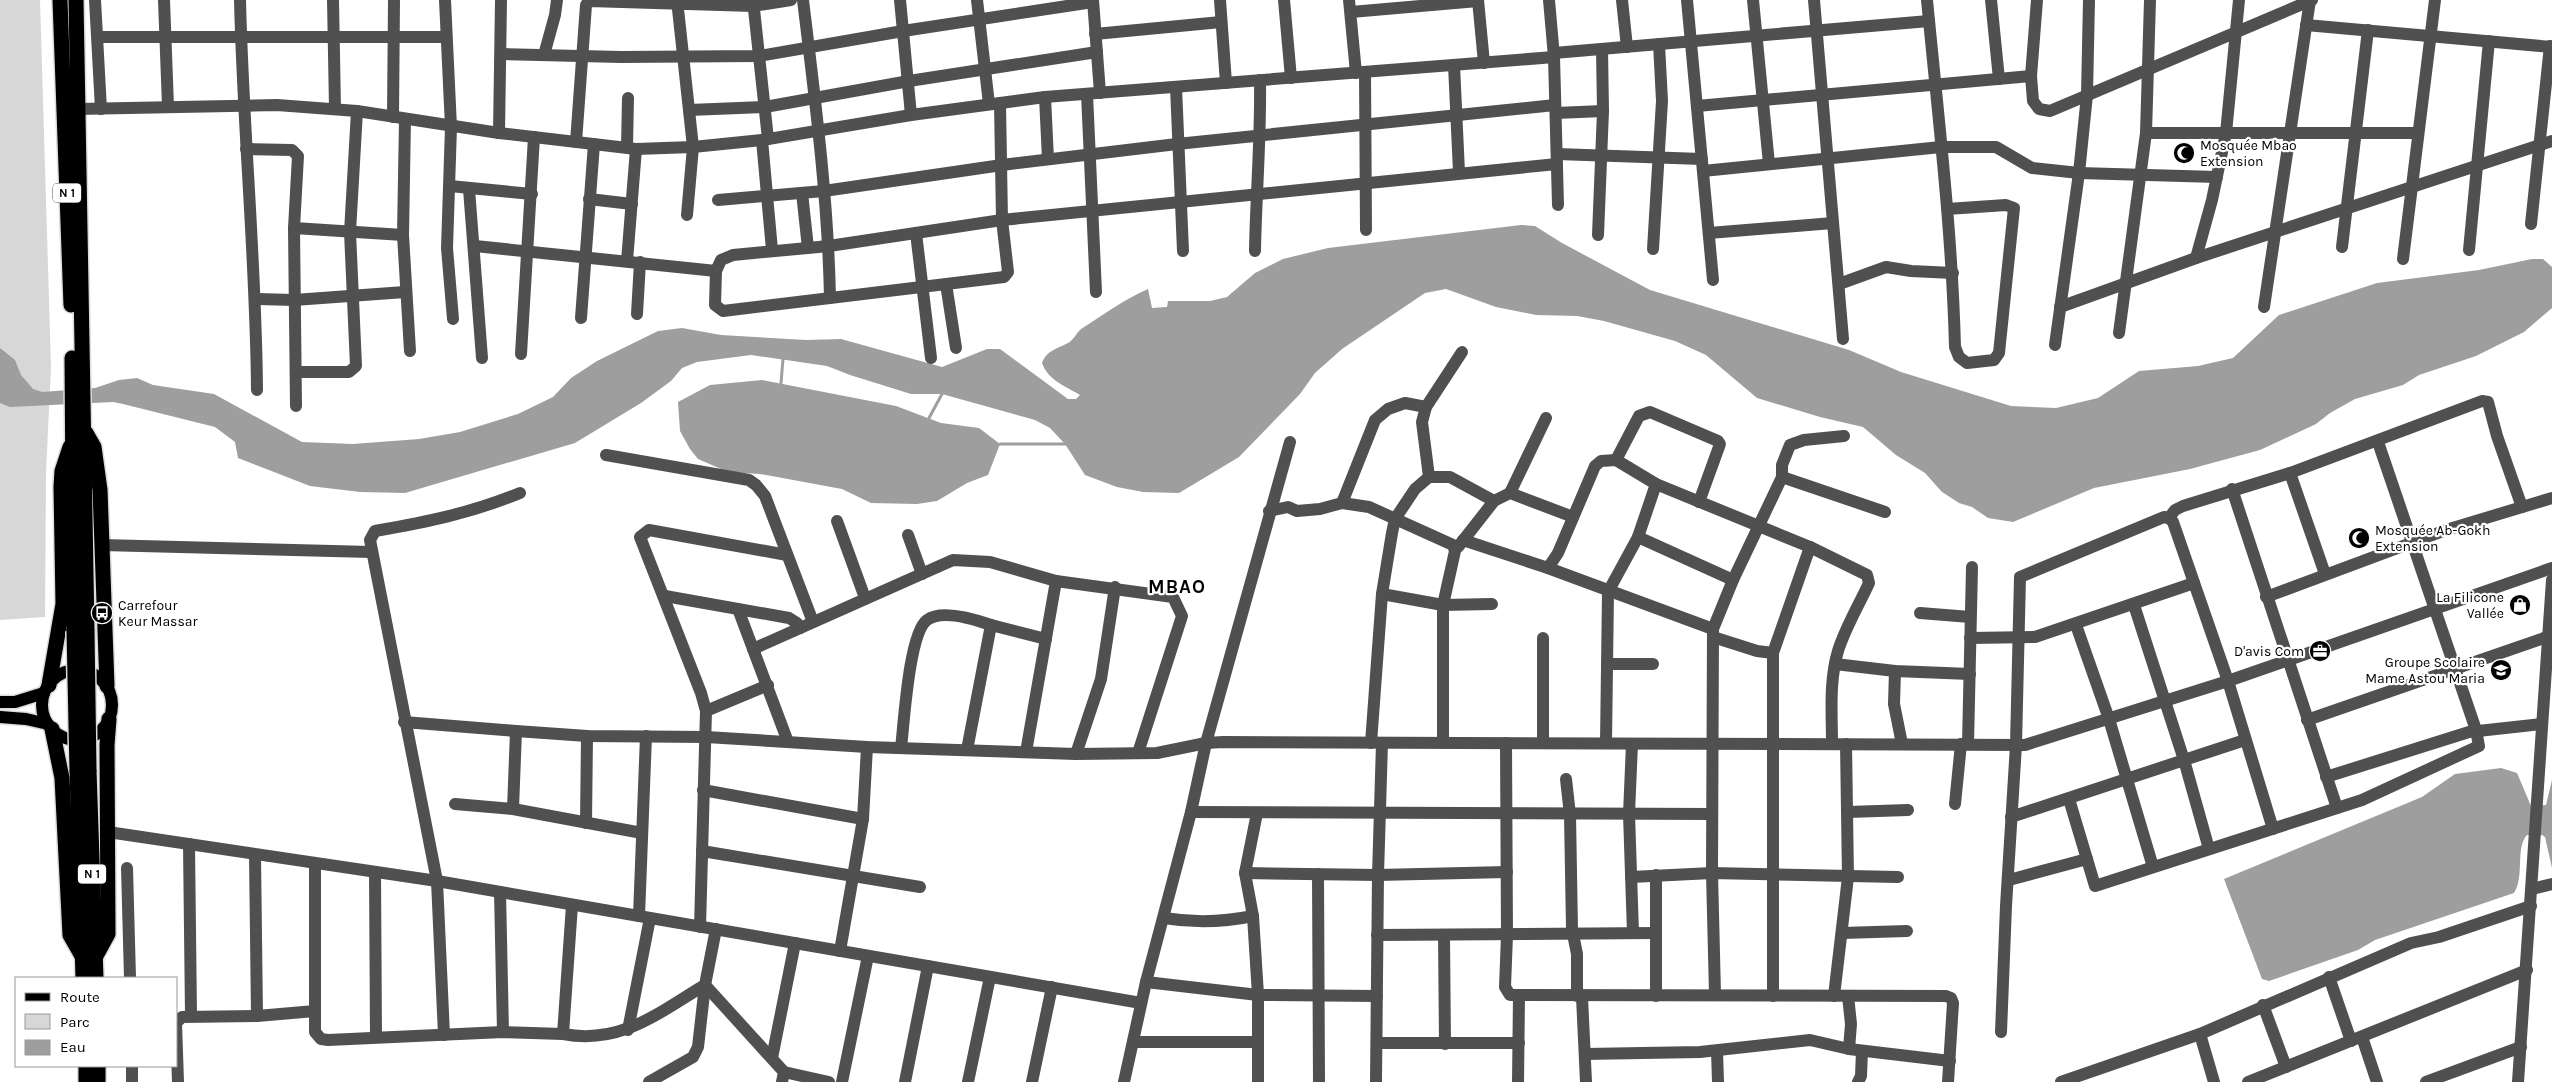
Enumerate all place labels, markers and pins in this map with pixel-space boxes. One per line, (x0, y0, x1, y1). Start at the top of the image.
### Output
place label: Mosquée Mbao Extension (2200, 137, 2297, 170)
mosque icon: Mosquée Mbao Extension (2172, 141, 2196, 165)
place label: Mosquée Ab-Gokh Extension (2375, 522, 2490, 555)
mosque icon: Mosquée Ab-Gokh Extension (2347, 526, 2371, 550)
place label: La Filicone Vallée (2436, 589, 2504, 622)
shop icon: La Filicone Vallée (2508, 593, 2532, 617)
place label: Carrefour Keur Massar (118, 597, 199, 630)
bus stop icon: Carrefour Keur Massar (90, 601, 114, 625)
office icon: D'avis Com (2308, 639, 2332, 663)
place label: D'avis Com (2234, 643, 2304, 660)
place label: Groupe Scolaire Mame Astou Maria (2365, 654, 2485, 687)
school or university icon: Groupe Scolaire Mame Astou Maria (2489, 658, 2513, 682)

